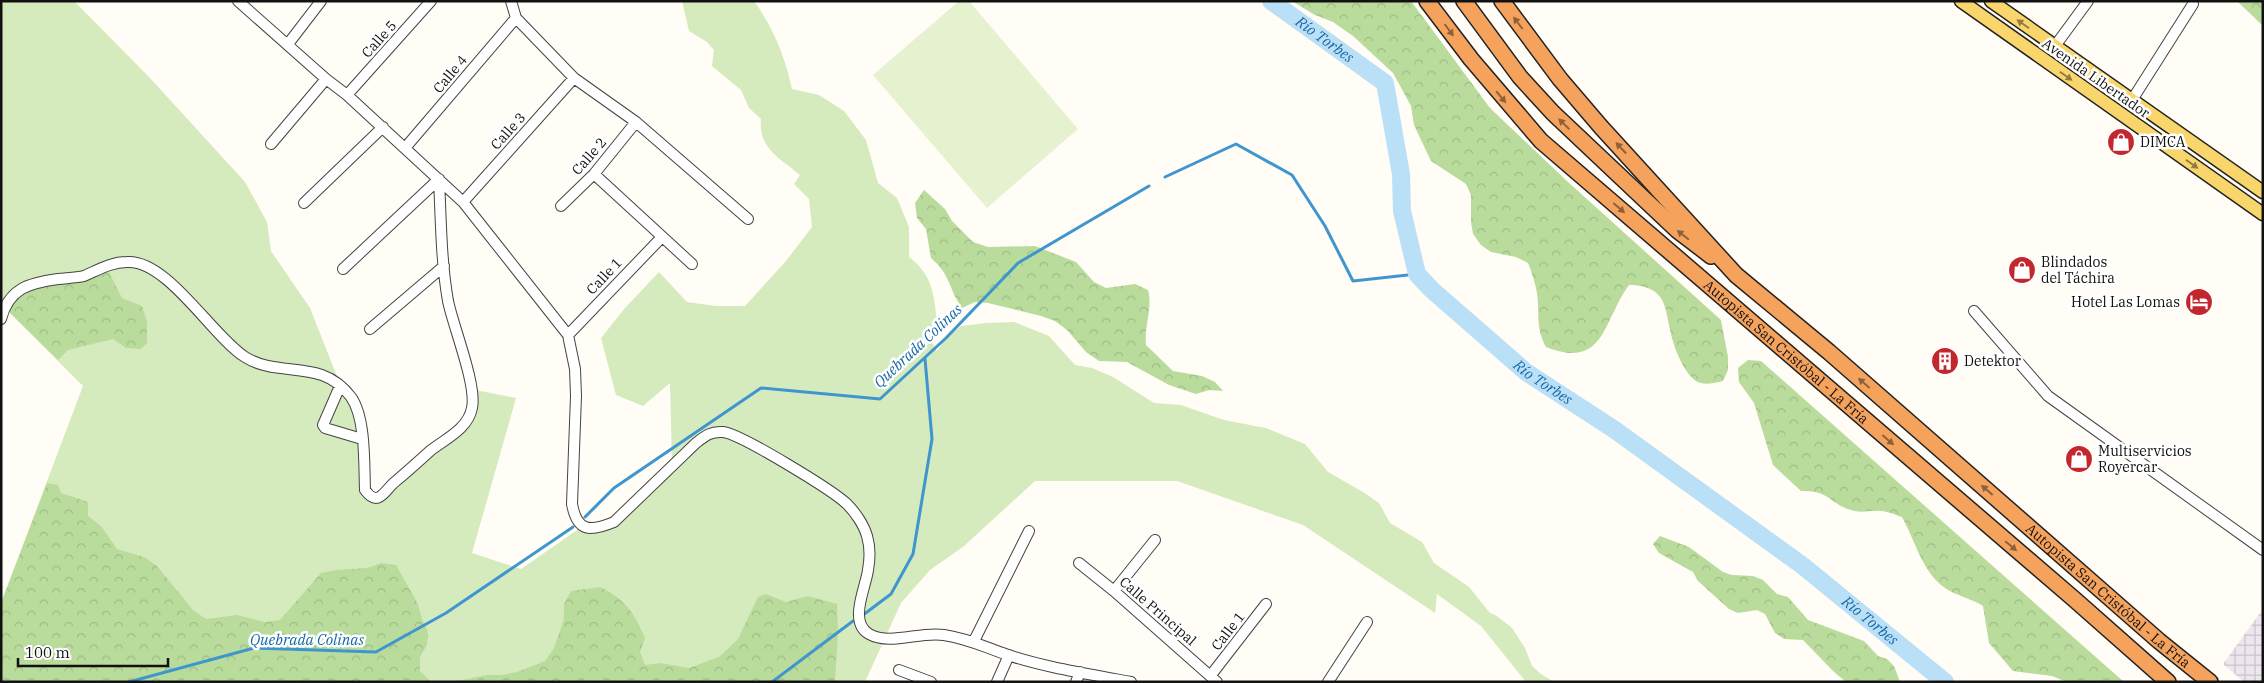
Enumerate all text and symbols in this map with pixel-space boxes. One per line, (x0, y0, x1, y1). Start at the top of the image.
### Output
water label: Río Torbes (1291, 11, 1358, 67)
one-way arrow (1513, 16, 1523, 30)
street label: Calle 5 (358, 17, 400, 61)
one-way arrow (2016, 19, 2030, 29)
one-way arrow (1444, 23, 1454, 37)
street label: Avenida Libertador (2039, 34, 2154, 122)
street label: Calle 4 (429, 51, 471, 97)
one-way arrow (2060, 71, 2073, 81)
one-way arrow (1496, 90, 1507, 103)
street label: Calle 3 (487, 109, 529, 153)
one-way arrow (1559, 118, 1571, 130)
shop icon: DIMCA (2106, 127, 2136, 157)
street label: Calle 2 (568, 133, 610, 179)
place label: DIMCA (2140, 133, 2186, 151)
one-way arrow (1615, 143, 1627, 155)
one-way arrow (2185, 159, 2199, 169)
one-way arrow (1612, 203, 1625, 214)
one-way arrow (1677, 229, 1690, 240)
place label: Blindados del Táchira (2041, 253, 2115, 287)
street label: Calle 1 (582, 254, 626, 298)
shop icon: Blindados del Táchira (2007, 255, 2037, 285)
street label: Autopista San Cristóbal - La Fría (1700, 276, 1873, 428)
hotel icon: Hotel Las Lomas (2184, 287, 2214, 317)
place label: Hotel Las Lomas (2071, 293, 2180, 311)
water label: Quebrada Colinas (869, 299, 966, 391)
building icon: Detektor (1930, 346, 1960, 376)
place label: Detektor (1964, 352, 2022, 370)
water label: Río Torbes (1509, 355, 1576, 409)
one-way arrow (1858, 378, 1871, 389)
one-way arrow (1881, 435, 1894, 446)
place label: Multiservicios Royercar (2098, 442, 2192, 476)
shop icon: Multiservicios Royercar (2064, 444, 2094, 474)
one-way arrow (1981, 484, 1993, 496)
street label: Autopista San Cristóbal - La Fría (2022, 520, 2194, 672)
one-way arrow (2005, 540, 2018, 551)
street label: Calle Principal (1116, 573, 1200, 649)
water label: Río Torbes (1837, 591, 1903, 649)
street label: Calle 1 (1207, 608, 1249, 654)
water label: Quebrada Colinas (250, 630, 364, 649)
scale bar (18, 636, 168, 668)
text: 100 m (25, 643, 70, 662)

